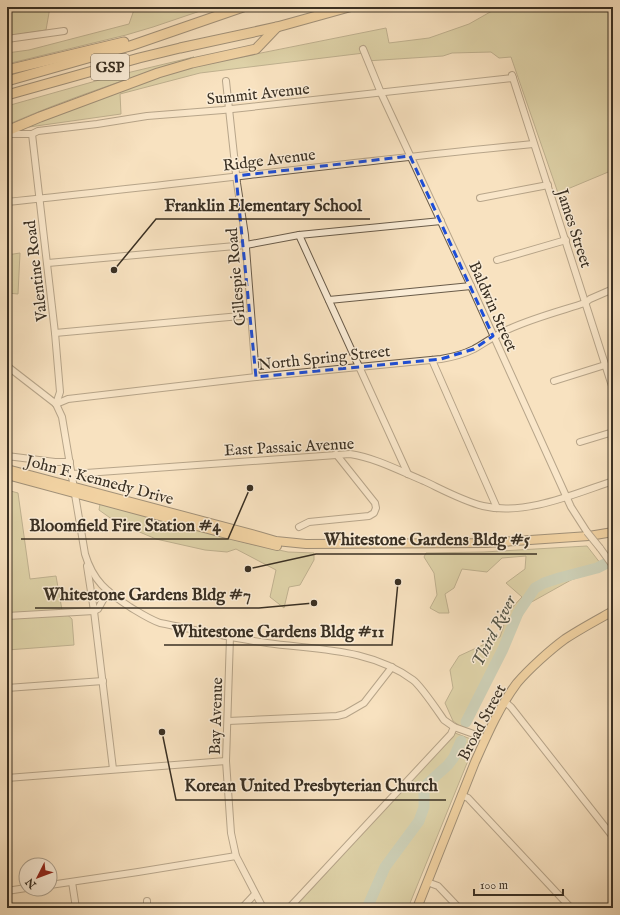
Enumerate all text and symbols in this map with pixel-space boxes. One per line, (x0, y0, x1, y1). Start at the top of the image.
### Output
road number: GSP (91, 54, 129, 80)
street label: Summit Avenue (206, 80, 311, 110)
street label: Ridge Avenue (222, 145, 317, 177)
street label: James Street (550, 185, 595, 271)
callout: Franklin Elementary School (156, 190, 370, 219)
text: Franklin Elementary School (164, 196, 362, 217)
street label: Valentine Road (21, 219, 53, 323)
street label: Gillespie Road (223, 226, 251, 327)
street label: Baldwin Street (463, 259, 521, 356)
street label: North Spring Street (257, 342, 392, 376)
street label: East Passaic Avenue (224, 435, 355, 461)
street label: John F. Kennedy Drive (22, 451, 175, 510)
callout: Bloomfield Fire Station #4 (21, 510, 228, 539)
text: Bloomfield Fire Station #4 (29, 516, 221, 537)
callout: Whitestone Gardens Bldg #5 (316, 525, 537, 554)
text: Whitestone Gardens Bldg #5 (323, 530, 531, 551)
callout: Whitestone Gardens Bldg #7 (35, 579, 259, 608)
text: Whitestone Gardens Bldg #7 (42, 585, 251, 606)
water label: Third River (467, 591, 522, 671)
callout: Whitestone Gardens Bldg #11 (164, 616, 392, 645)
text: Whitestone Gardens Bldg #11 (171, 622, 384, 643)
street label: Bay Avenue (206, 677, 228, 755)
street label: Broad Street (454, 681, 511, 765)
callout: Korean United Presbyterian Church (176, 771, 446, 800)
text: Korean United Presbyterian Church (184, 776, 439, 797)
north arrow (18, 857, 58, 897)
scale bar (474, 871, 563, 897)
text: N (23, 874, 40, 892)
text: 100 m (480, 878, 508, 893)

